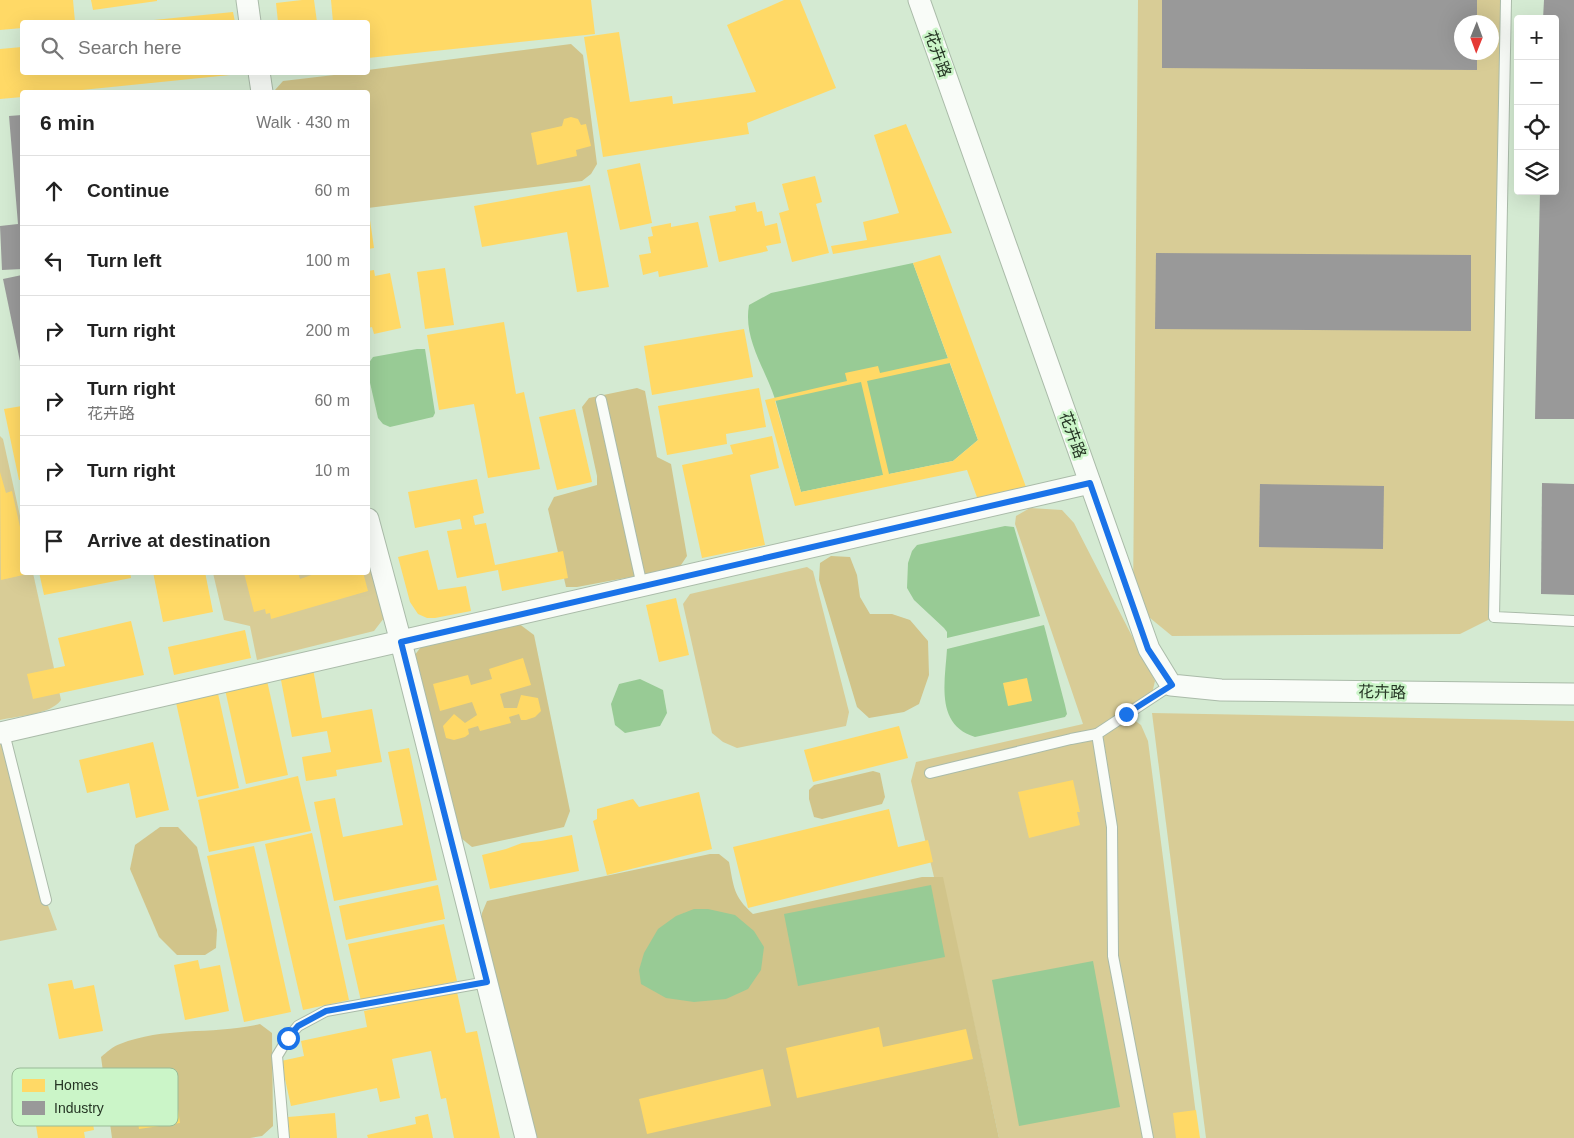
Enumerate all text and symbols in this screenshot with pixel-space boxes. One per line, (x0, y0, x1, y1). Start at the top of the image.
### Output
north arrow (1454, 15, 1499, 60)
map controls (1514, 15, 1559, 195)
button: + (1514, 15, 1559, 60)
search box (20, 20, 370, 75)
street label: 花卉路 (922, 29, 954, 79)
icon: search (38, 34, 66, 62)
text: Search here (78, 37, 182, 58)
button: − (1514, 60, 1559, 105)
button: locate (1514, 105, 1559, 150)
text: 6 min (40, 111, 95, 134)
text: Walk · 430 m (256, 114, 350, 131)
button: layers (1514, 150, 1559, 195)
icon: ahead (40, 177, 68, 205)
text: Continue (87, 180, 169, 201)
text: 60 m (314, 182, 350, 199)
icon: left (40, 247, 68, 275)
text: Turn left (87, 250, 162, 271)
text: 100 m (306, 252, 350, 269)
icon: right (40, 317, 68, 345)
text: Turn right (87, 320, 175, 341)
text: 200 m (306, 322, 350, 339)
text: Turn right (87, 378, 175, 399)
icon: right (40, 387, 68, 415)
text: 60 m (314, 392, 350, 409)
text: 花卉路 (87, 405, 135, 422)
street label: 花卉路 (1057, 410, 1089, 460)
icon: right (40, 457, 68, 485)
text: Turn right (87, 460, 175, 481)
text: 10 m (314, 462, 350, 479)
icon: arrive (40, 527, 68, 555)
text: Arrive at destination (87, 530, 271, 551)
street label: 花卉路 (1358, 683, 1406, 701)
route end (1115, 703, 1138, 726)
route start (277, 1027, 300, 1050)
legend (12, 1068, 178, 1126)
text: Homes (54, 1077, 98, 1093)
text: Industry (54, 1100, 104, 1116)

